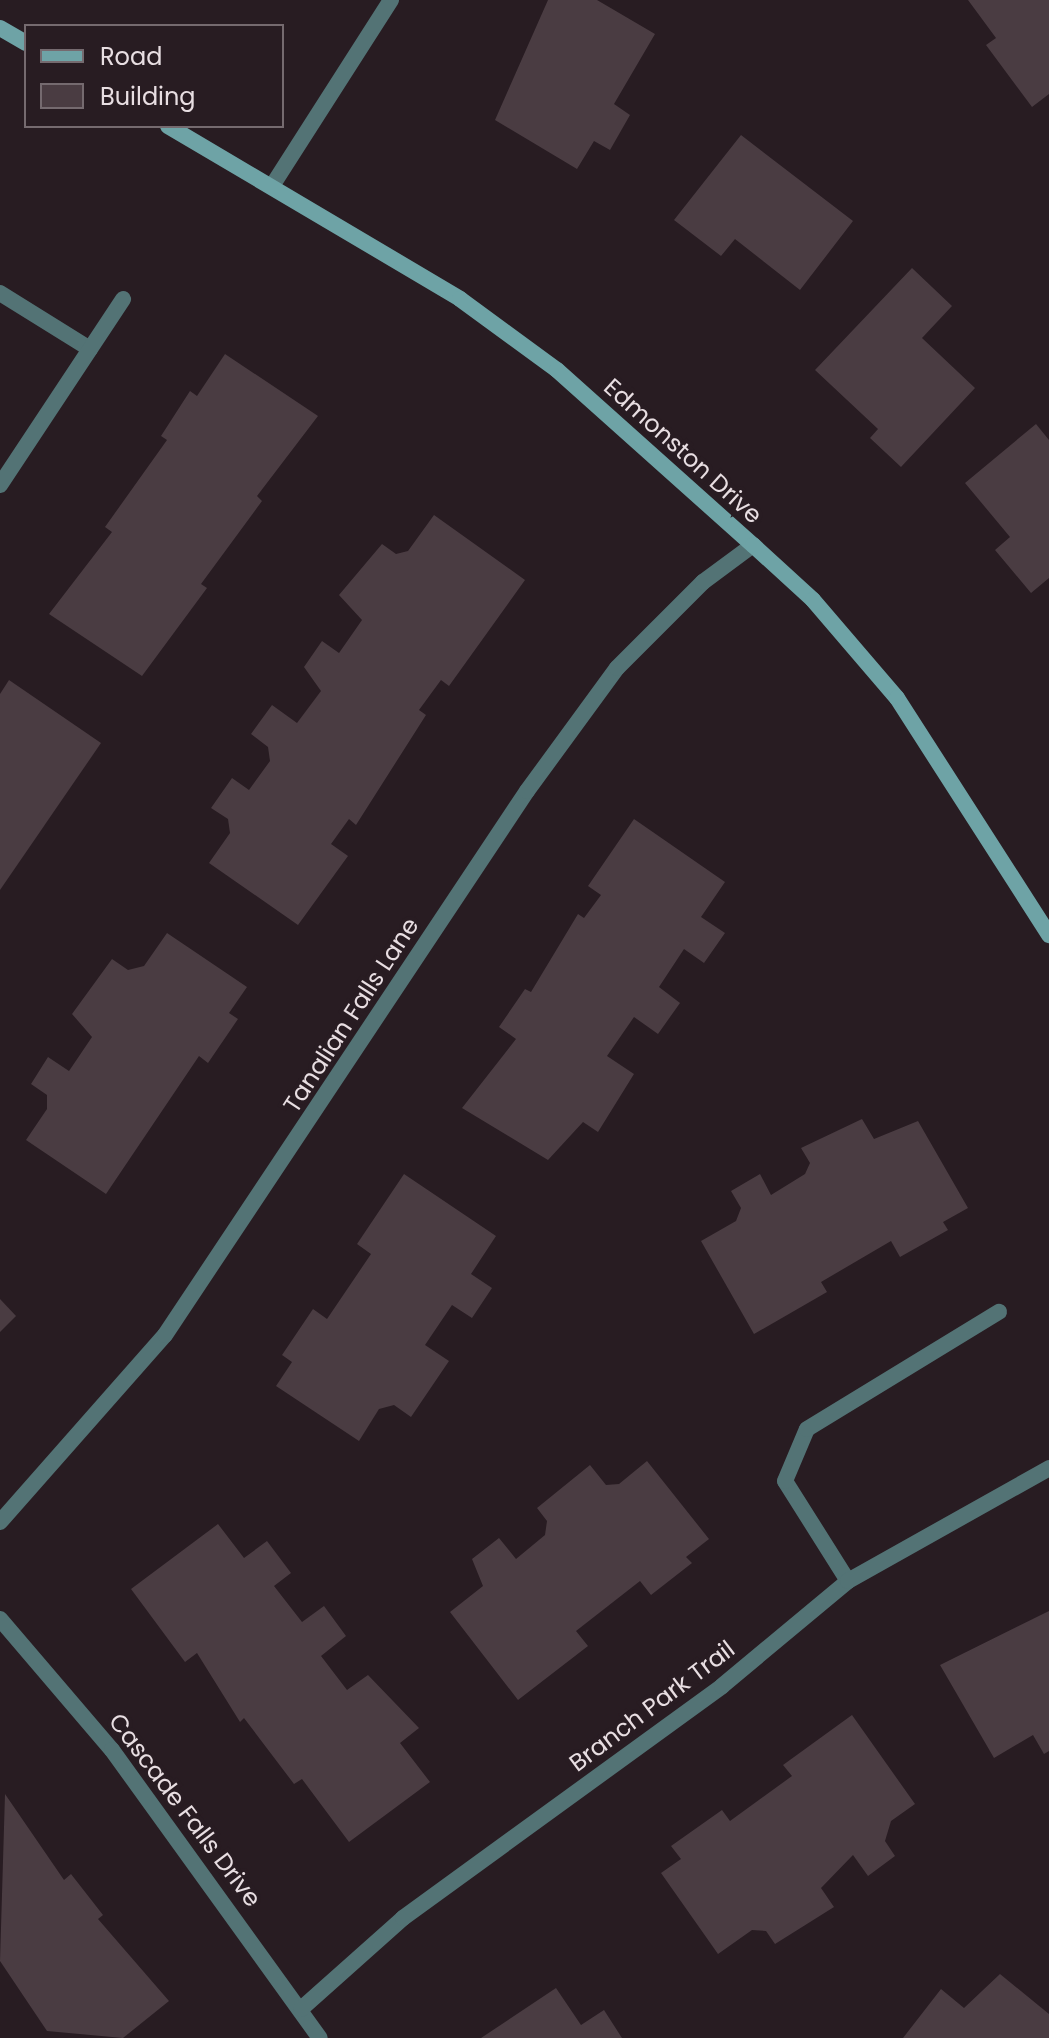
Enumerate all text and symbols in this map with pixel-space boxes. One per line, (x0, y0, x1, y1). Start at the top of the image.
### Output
legend (24, 24, 284, 128)
text: Road (100, 40, 162, 73)
text: Building (100, 80, 196, 113)
street label: Edmonston Drive (598, 373, 768, 529)
street label: Tanalian Falls Lane (277, 912, 425, 1118)
street label: Branch Park Trail (564, 1635, 740, 1777)
street label: Cascade Falls Drive (103, 1708, 267, 1912)

